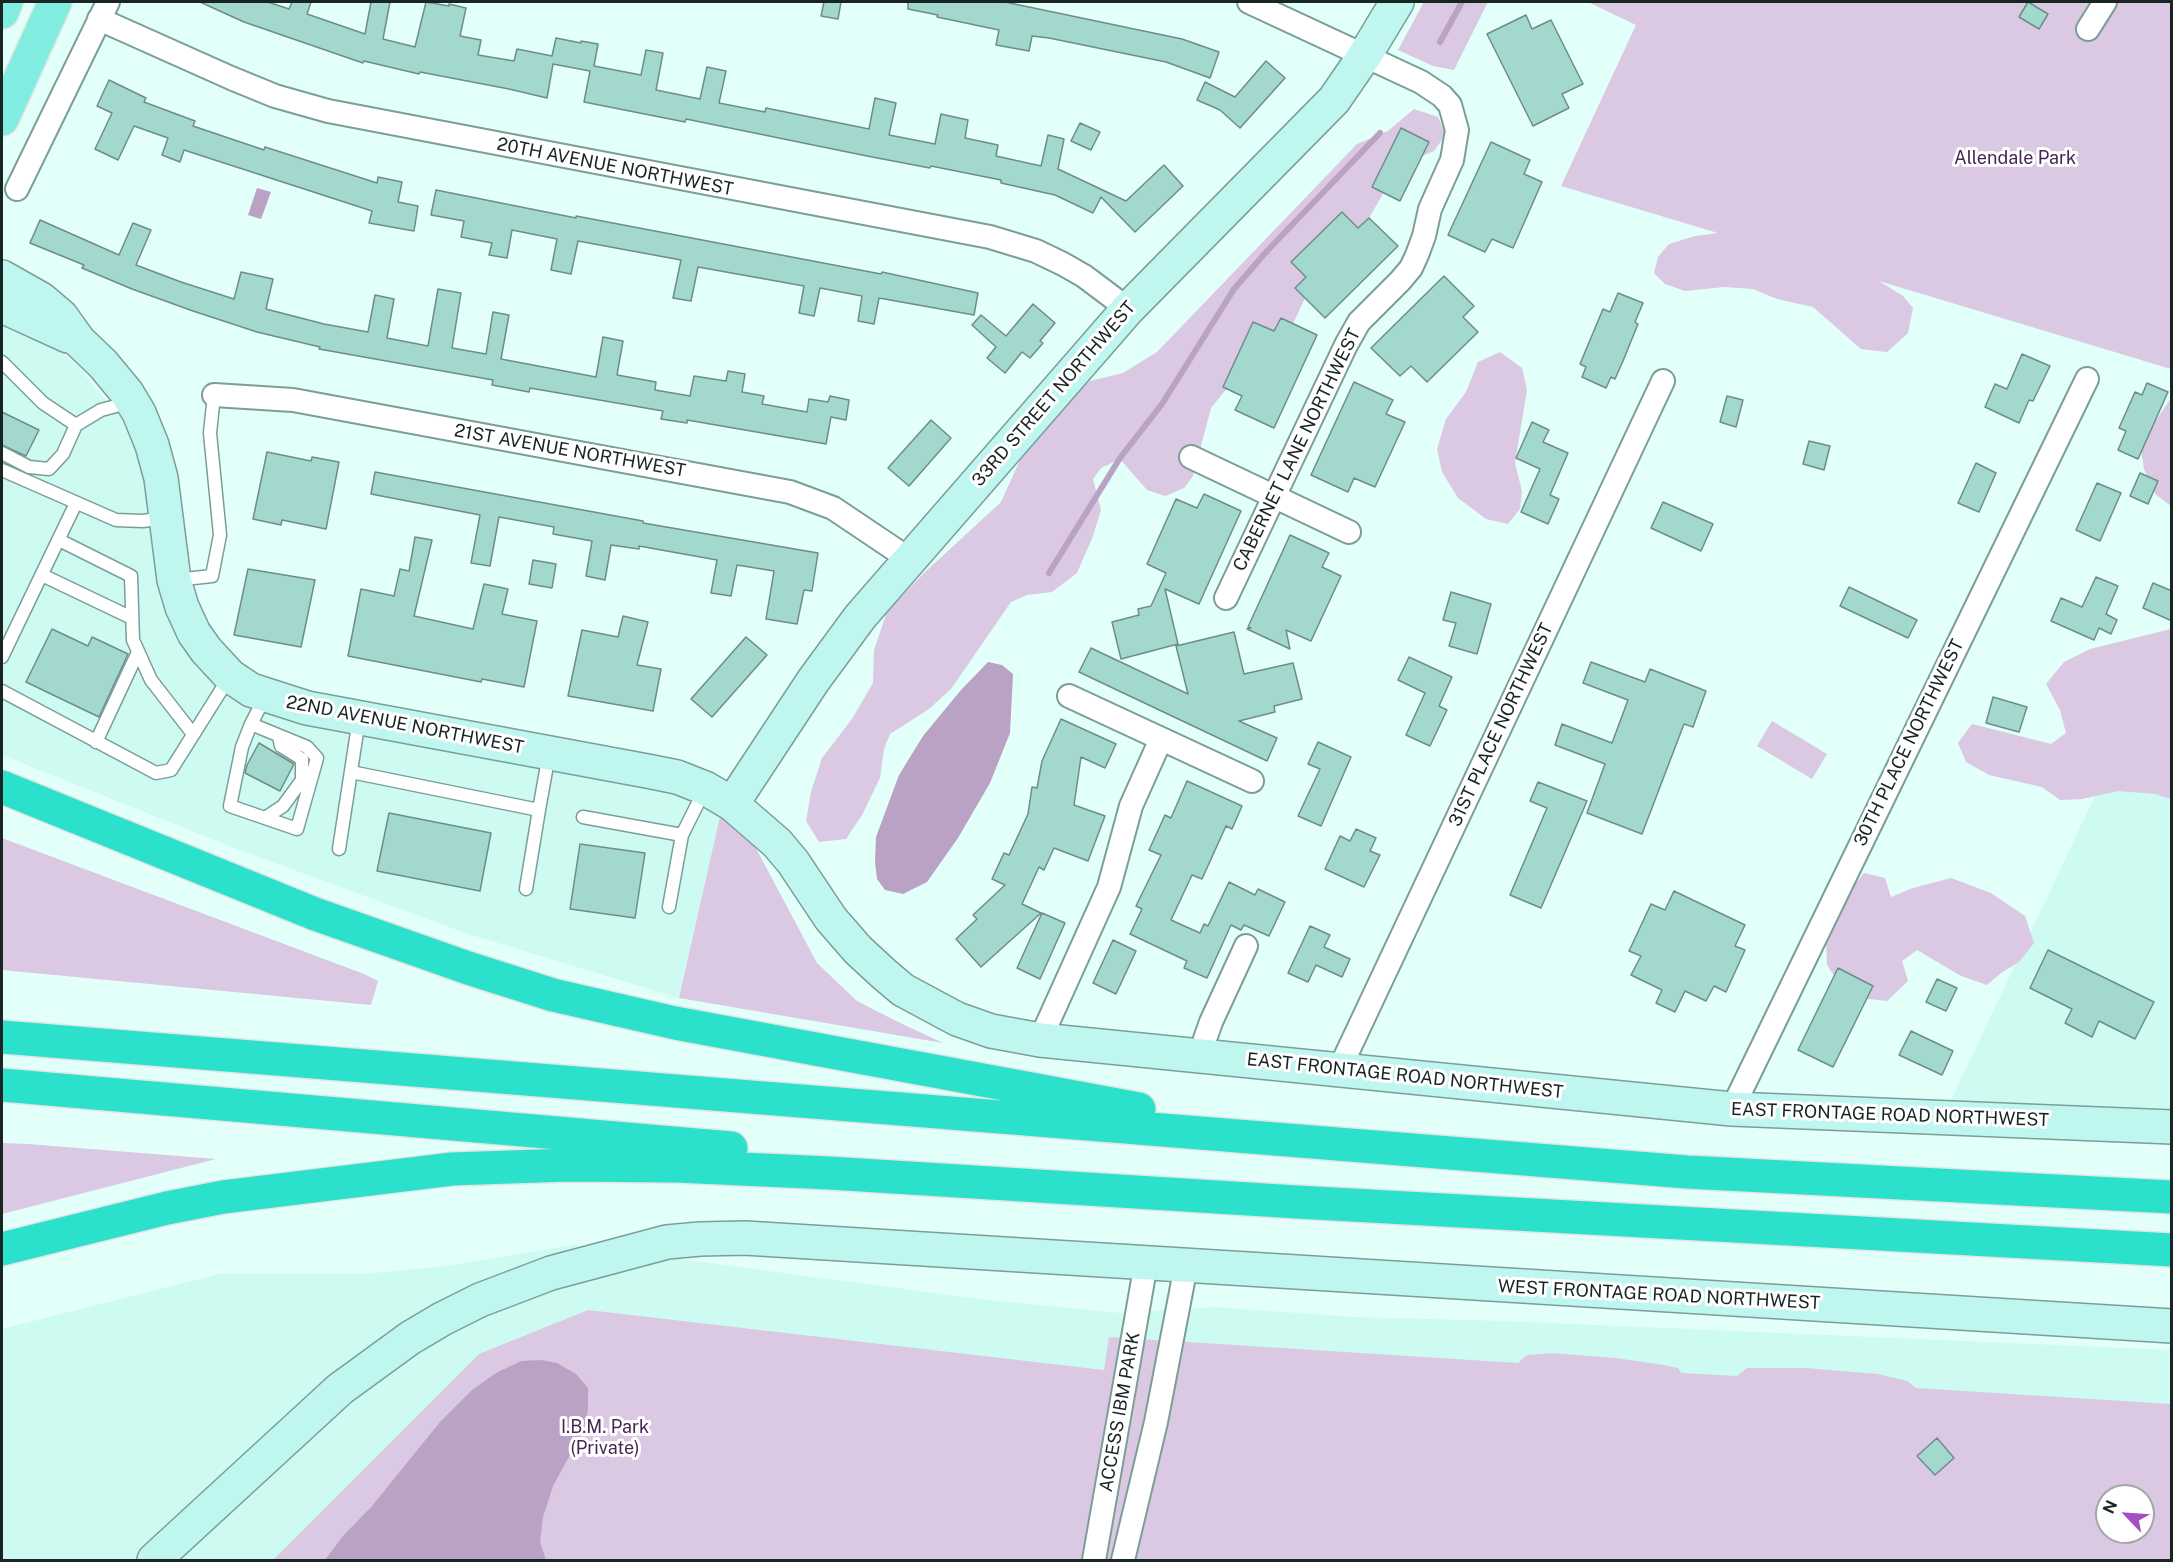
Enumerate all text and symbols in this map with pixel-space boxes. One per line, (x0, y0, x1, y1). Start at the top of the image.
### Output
street label: 20TH AVENUE NORTHWEST (495, 133, 735, 201)
park label: Allendale Park (1954, 147, 2076, 169)
street label: 33RD STREET NORTHWEST (968, 297, 1140, 491)
street label: CABERNET LANE NORTHWEST (1229, 325, 1365, 575)
street label: 21ST AVENUE NORTHWEST (453, 420, 687, 482)
street label: 31ST PLACE NORTHWEST (1444, 620, 1558, 830)
street label: 30TH PLACE NORTHWEST (1849, 636, 1969, 850)
street label: 22ND AVENUE NORTHWEST (284, 691, 526, 759)
street label: EAST FRONTAGE ROAD NORTHWEST (1246, 1049, 1564, 1103)
street label: EAST FRONTAGE ROAD NORTHWEST (1731, 1099, 2049, 1131)
street label: WEST FRONTAGE ROAD NORTHWEST (1497, 1276, 1821, 1314)
street label: ACCESS IBM PARK (1095, 1330, 1145, 1494)
park label: I.B.M. Park (Private) (561, 1416, 649, 1458)
north arrow (2095, 1484, 2155, 1544)
text: N (2099, 1497, 2121, 1517)

